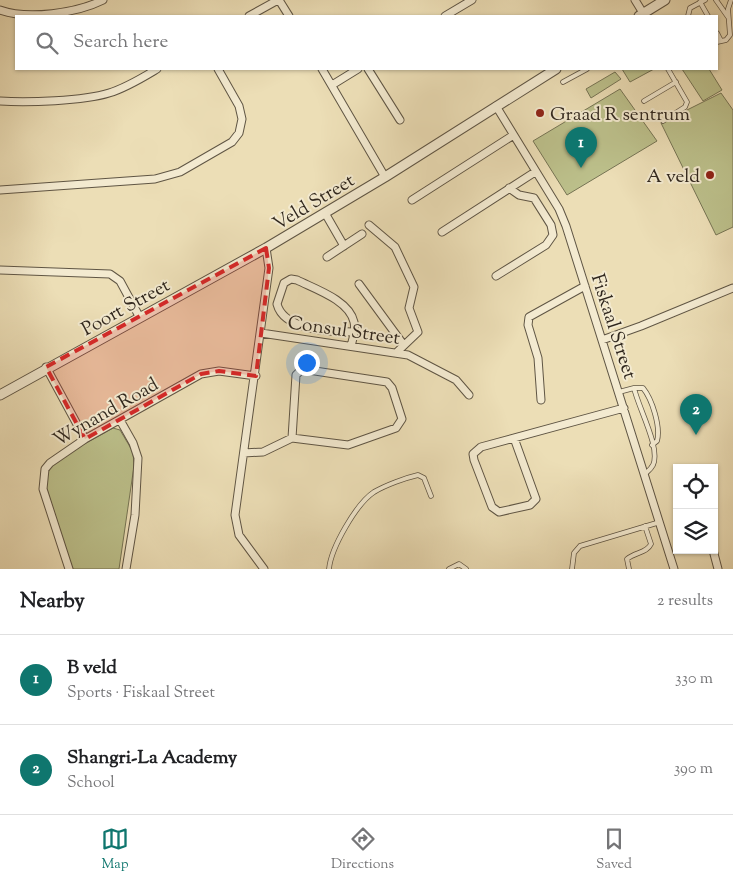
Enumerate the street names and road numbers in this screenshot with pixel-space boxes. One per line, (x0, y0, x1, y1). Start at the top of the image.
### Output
street label: Veld Street (268, 168, 361, 238)
street label: Fiskaal Street (583, 271, 643, 383)
street label: Poort Street (77, 273, 176, 344)
street label: Consul Street (286, 310, 402, 353)
street label: Wynand Road (48, 372, 164, 454)

